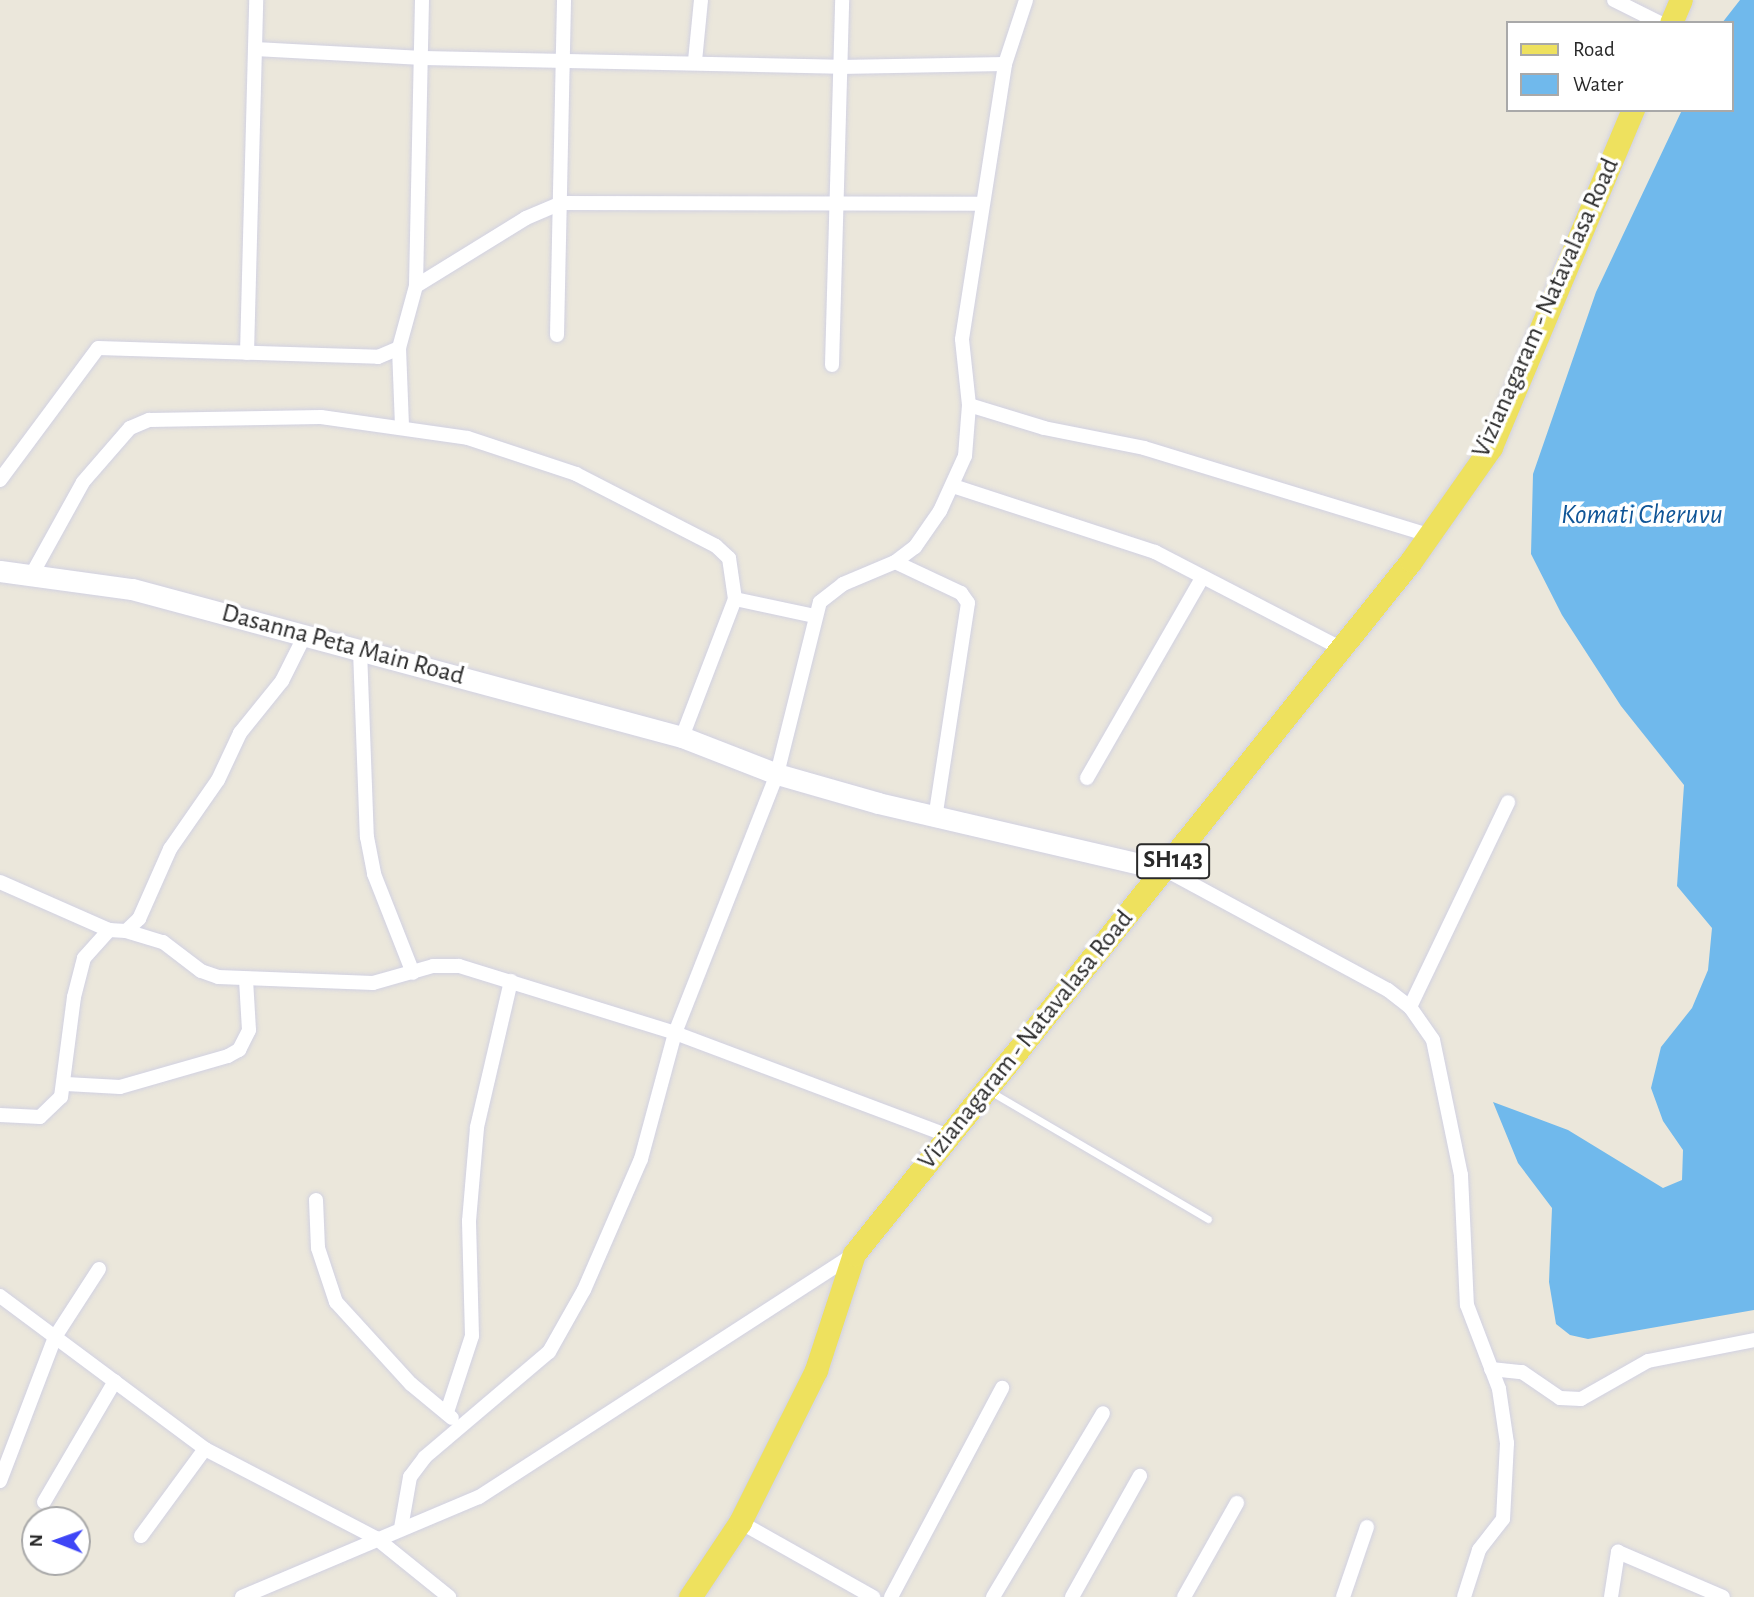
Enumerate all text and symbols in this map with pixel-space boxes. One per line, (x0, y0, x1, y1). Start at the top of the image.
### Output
legend (1506, 21, 1733, 112)
text: Road (1573, 39, 1615, 60)
text: Water (1573, 74, 1623, 95)
street label: Vizianagaram - Natavalasa Road (1466, 154, 1626, 462)
water label: Komati Cheruvu (1561, 498, 1723, 532)
street label: Dasanna Peta Main Road (218, 598, 468, 692)
road number: SH143 (1134, 840, 1212, 882)
street label: Vizianagaram - Natavalasa Road (912, 904, 1140, 1176)
north arrow (21, 1506, 91, 1576)
text: N (27, 1534, 46, 1547)

